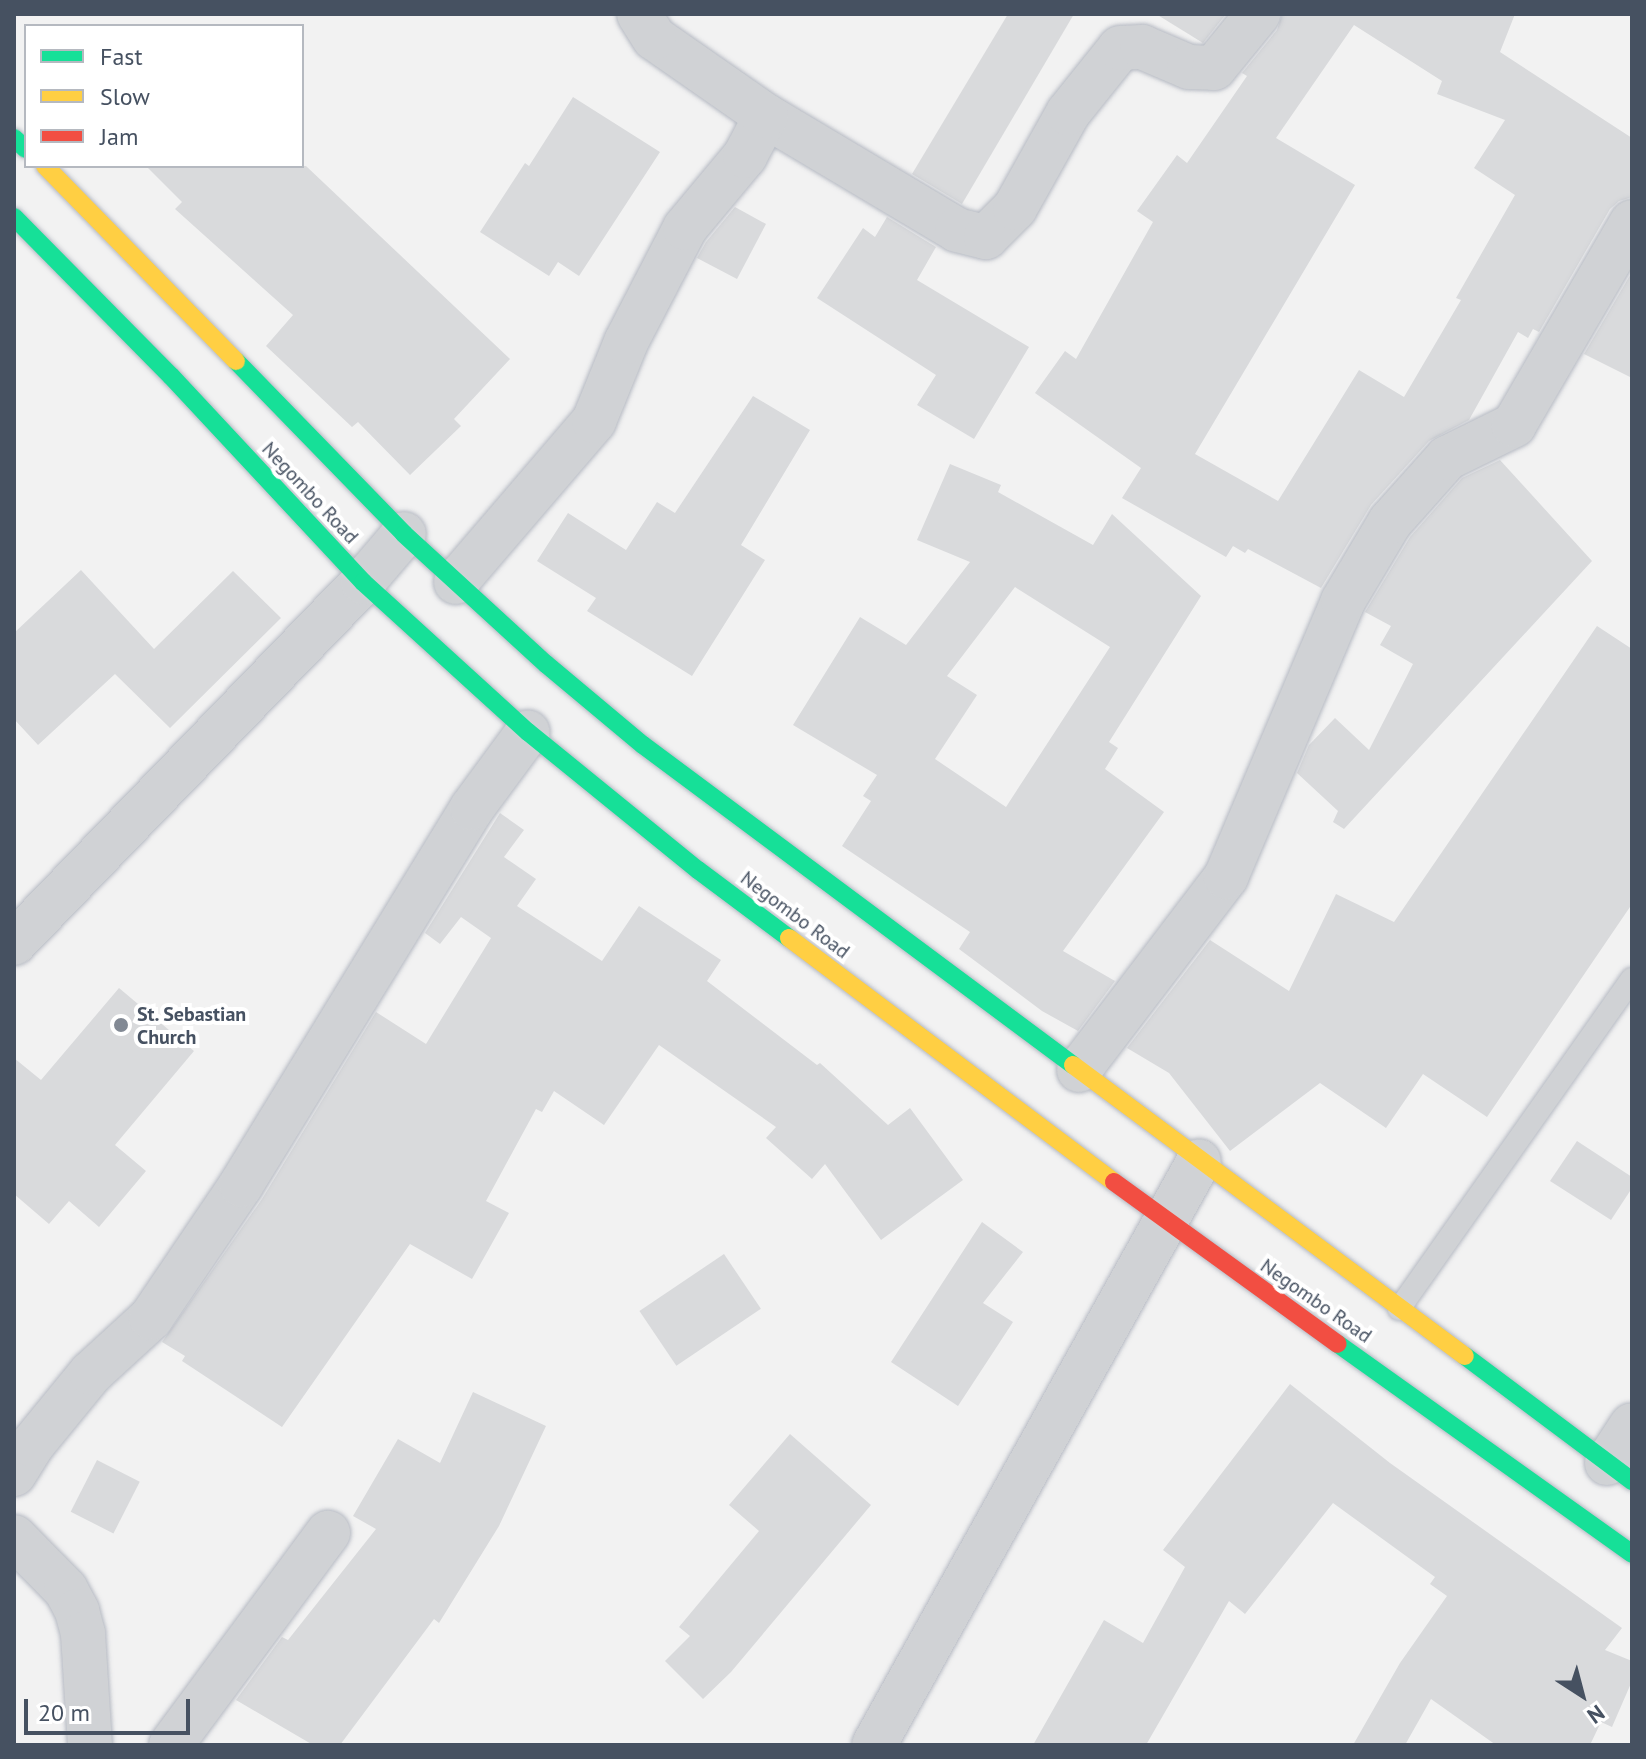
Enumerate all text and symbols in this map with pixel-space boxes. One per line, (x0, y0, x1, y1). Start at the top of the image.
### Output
legend (24, 24, 304, 168)
text: Fast (100, 41, 143, 72)
text: Slow (100, 81, 150, 112)
text: Jam (100, 121, 138, 152)
street label: Negombo Road (257, 437, 363, 549)
street label: Negombo Road (736, 866, 854, 964)
place label: St. Sebastian Church (137, 1002, 248, 1049)
marker: St. Sebastian Church (112, 1016, 130, 1034)
street label: Negombo Road (1256, 1254, 1376, 1348)
north arrow (1542, 1655, 1622, 1735)
scale bar (28, 1683, 194, 1733)
text: 20 m (38, 1697, 90, 1728)
text: N (1582, 1699, 1610, 1730)

